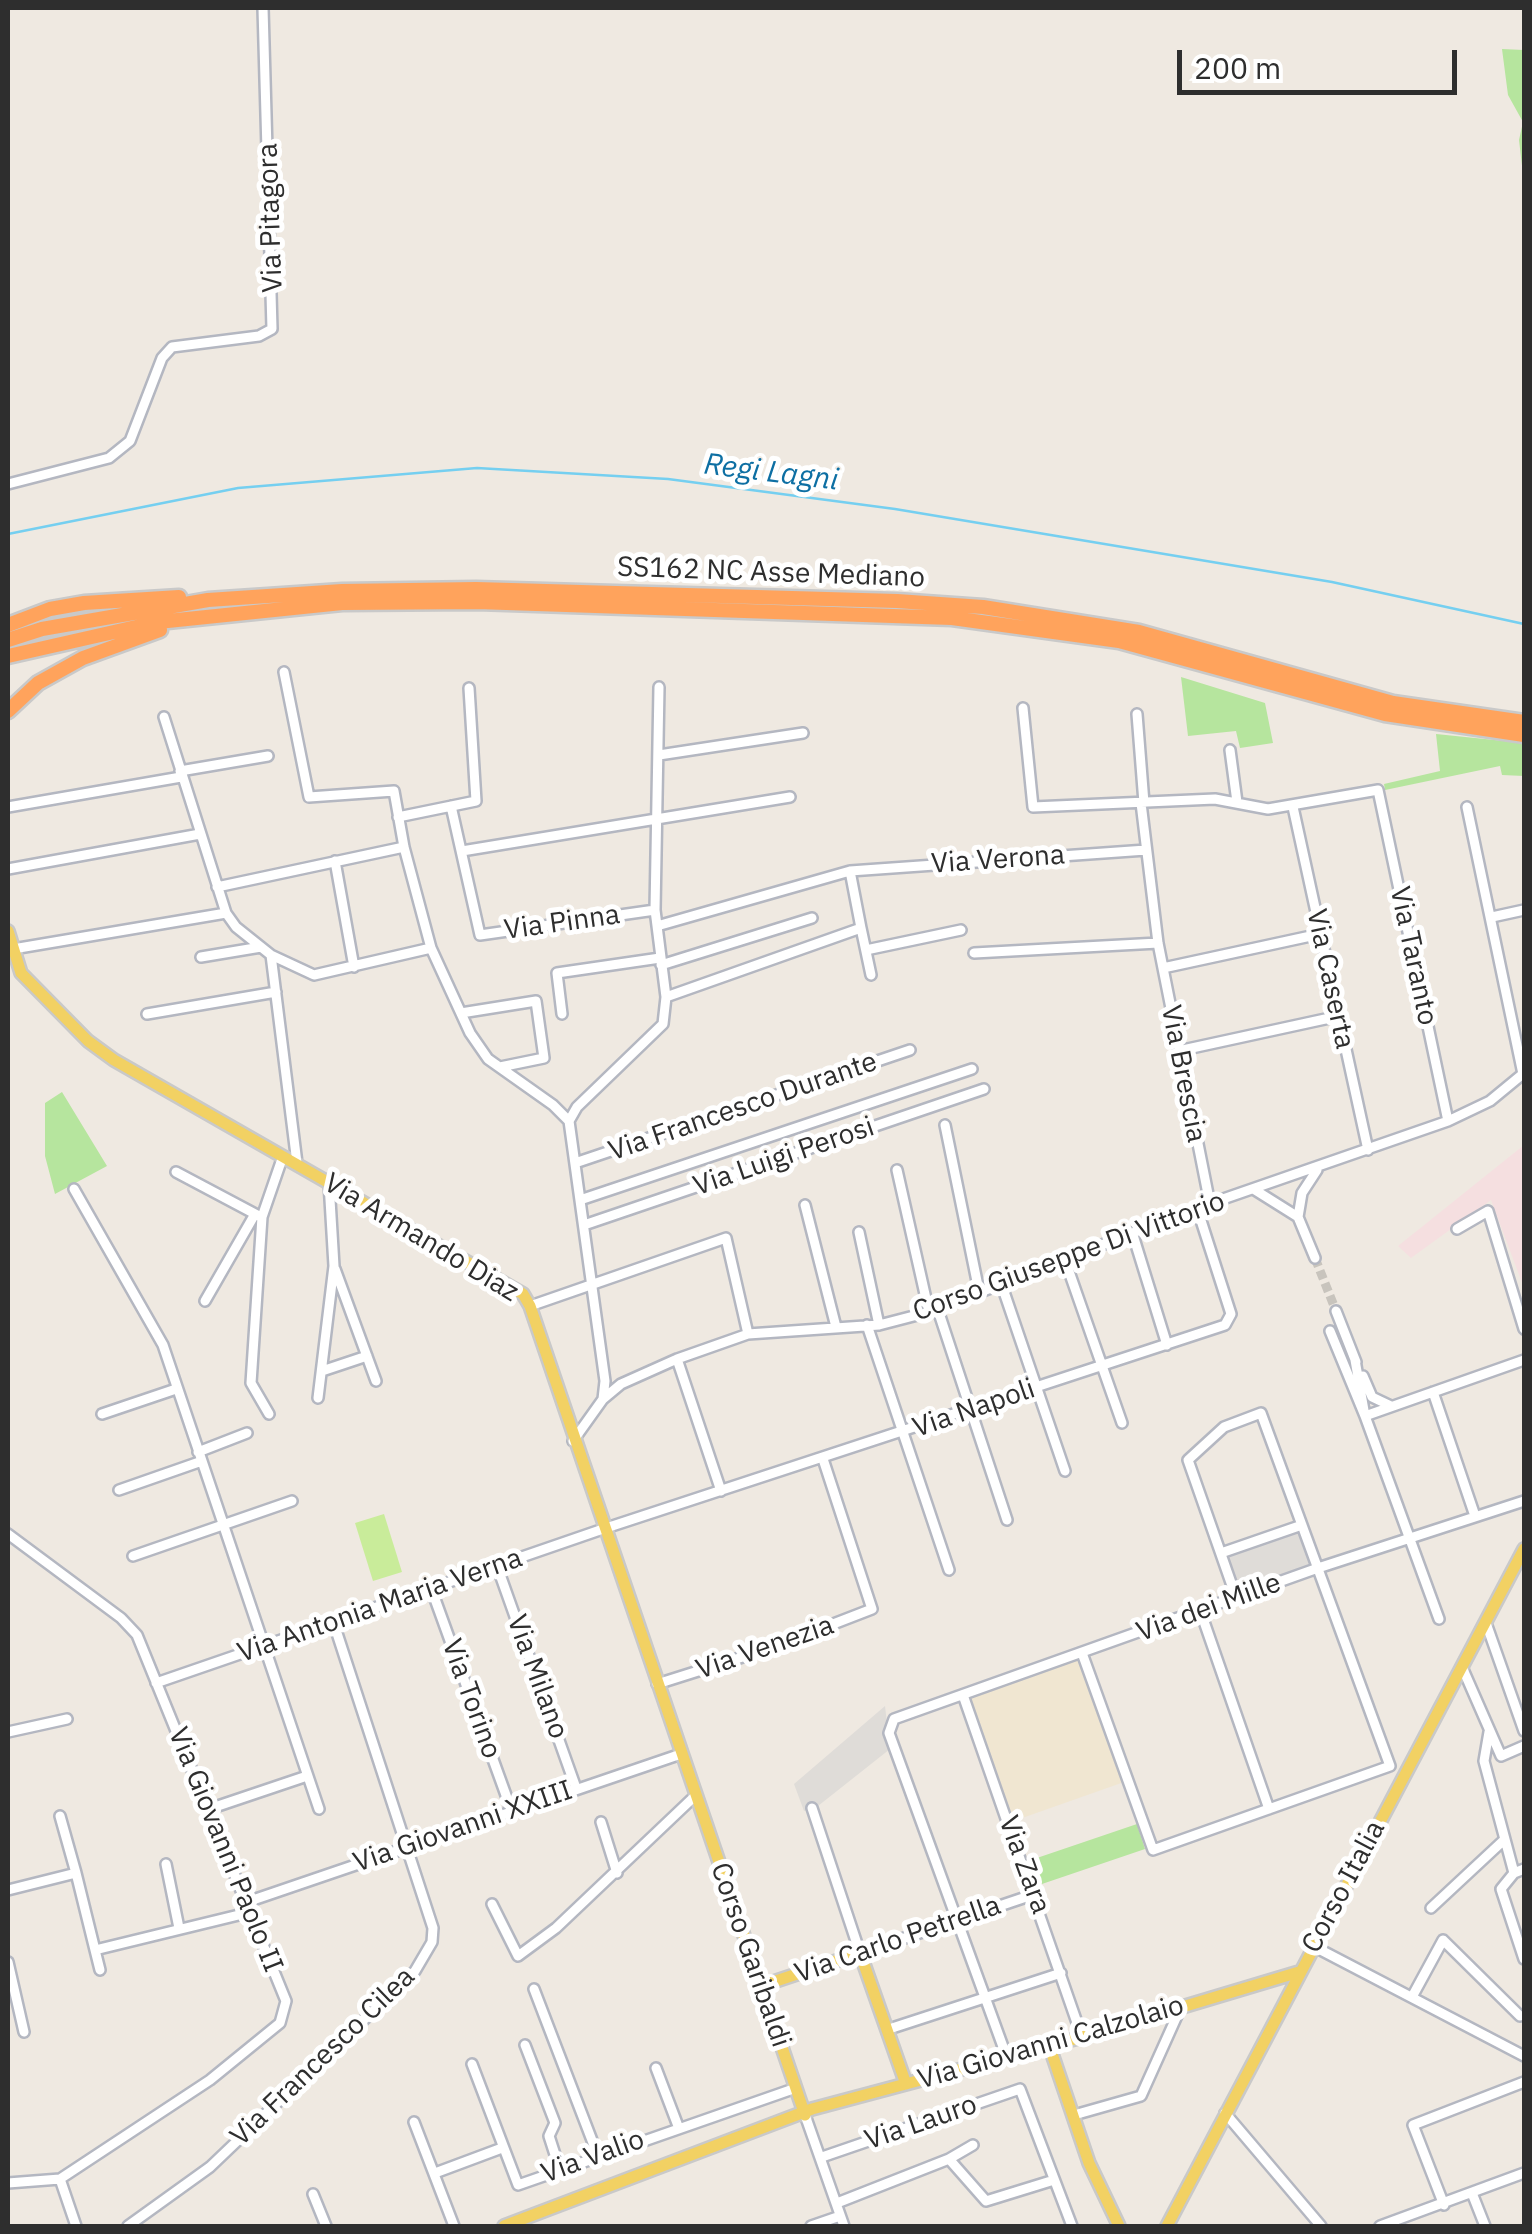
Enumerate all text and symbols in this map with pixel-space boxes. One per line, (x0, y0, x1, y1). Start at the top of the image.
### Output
scale bar (1182, 30, 1462, 92)
text: 200 m (1194, 48, 1281, 87)
street label: Via Pitagora (252, 143, 290, 293)
water label: Regi Lagni (702, 447, 840, 499)
street label: SS162 NC Asse Mediano (617, 551, 925, 595)
street label: Via Verona (930, 839, 1066, 881)
street label: Via Taranto (1382, 884, 1444, 1028)
street label: Via Pinna (502, 898, 622, 948)
street label: Via Caserta (1299, 906, 1361, 1052)
street label: Via Brescia (1153, 1003, 1213, 1145)
street label: Via Francesco Durante (604, 1045, 882, 1169)
street label: Via Luigi Perosi (689, 1110, 879, 1204)
street label: Via Armando Diaz (317, 1167, 525, 1309)
street label: Corso Giuseppe Di Vittorio (908, 1185, 1230, 1329)
street label: Via Napoli (909, 1372, 1039, 1446)
street label: Via Antonia Maria Verna (233, 1542, 527, 1670)
street label: Via dei Mille (1132, 1566, 1286, 1650)
street label: Via Venezia (692, 1609, 838, 1687)
street label: Via Milano (499, 1610, 575, 1744)
street label: Via Torino (434, 1635, 508, 1763)
street label: Via Giovanni Paolo II (161, 1723, 289, 1977)
street label: Via Giovanni XXIII (349, 1774, 577, 1880)
street label: Via Zara (991, 1811, 1057, 1919)
street label: Corso Italia (1295, 1815, 1393, 1959)
street label: Corso Garibaldi (703, 1858, 797, 2052)
street label: Via Carlo Petrella (791, 1889, 1005, 1991)
street label: Via Francesco Cilea (224, 1960, 422, 2154)
street label: Via Giovanni Calzolaio (914, 1989, 1188, 2097)
street label: Via Lauro (861, 2088, 981, 2158)
street label: Via Valio (537, 2123, 649, 2191)

